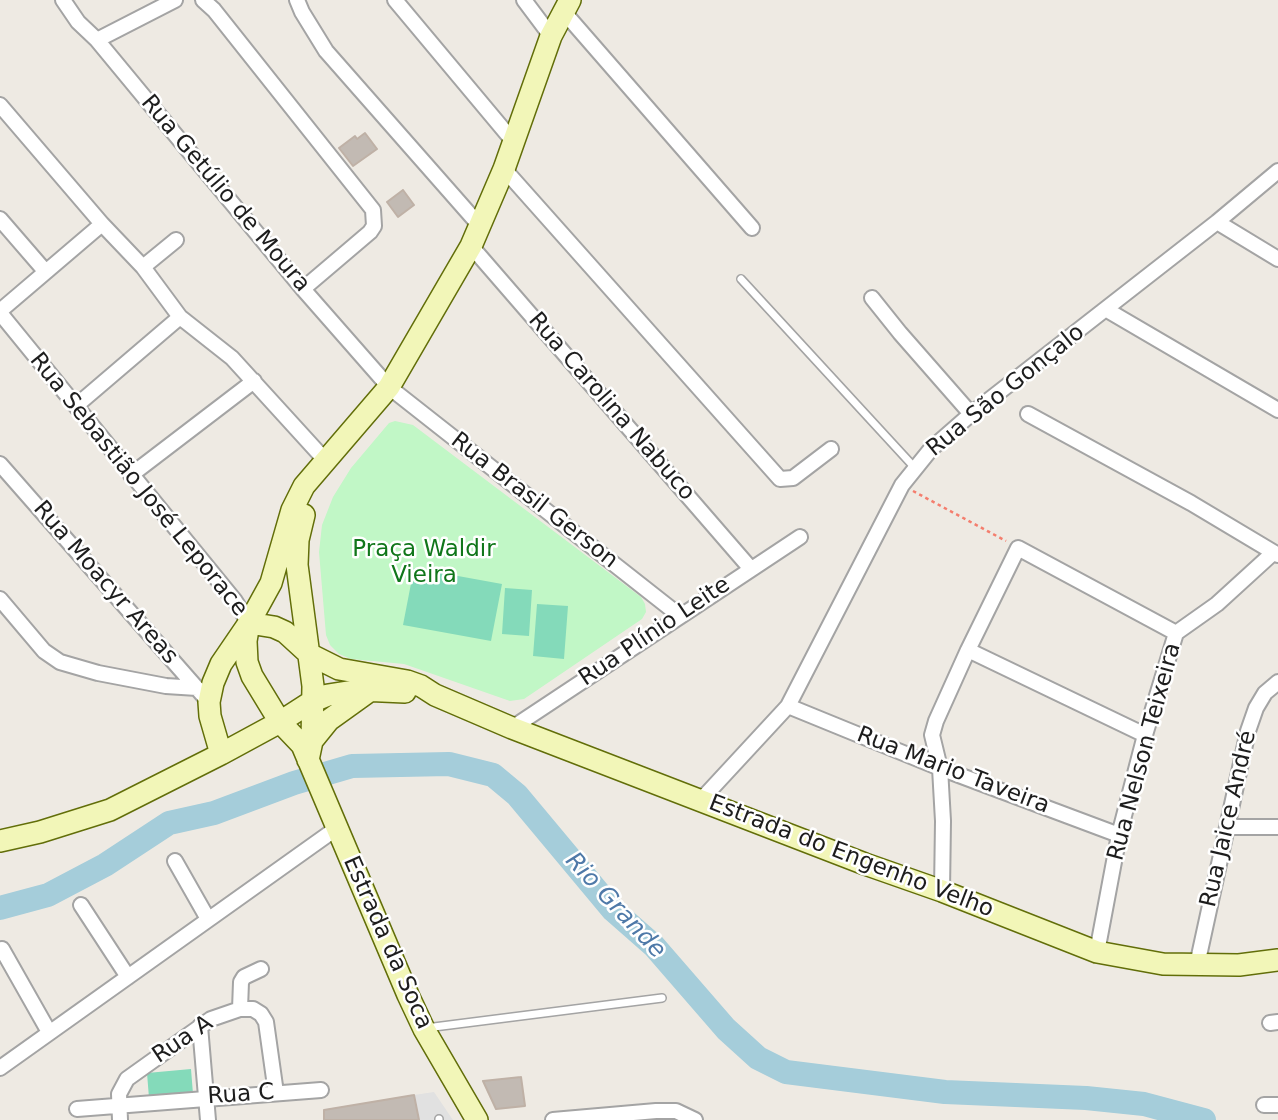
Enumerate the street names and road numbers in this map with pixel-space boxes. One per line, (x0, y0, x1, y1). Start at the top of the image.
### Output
street label: Rua Getúlio de Moura (134, 90, 316, 298)
street label: Rua Carolina Nabuco (522, 307, 700, 507)
street label: Rua São Gonçalo (922, 319, 1090, 463)
street label: Rua Sebastião José Leporace (23, 348, 253, 622)
street label: Rua Brasil Gerson (445, 427, 623, 575)
street label: Rua Moacyr Areas (27, 496, 183, 670)
street label: Rua Plínio Leite (574, 571, 736, 693)
street label: Rua Nelson Teixeira (1103, 640, 1187, 864)
street label: Rua Mario Taveira (853, 722, 1053, 820)
street label: Rua Jaice André (1195, 728, 1263, 910)
street label: Estrada do Engenho Velho (705, 790, 997, 924)
street label: Estrada da Soca (336, 852, 438, 1034)
street label: Rua A (148, 1010, 218, 1070)
street label: Rua C (207, 1079, 275, 1111)

